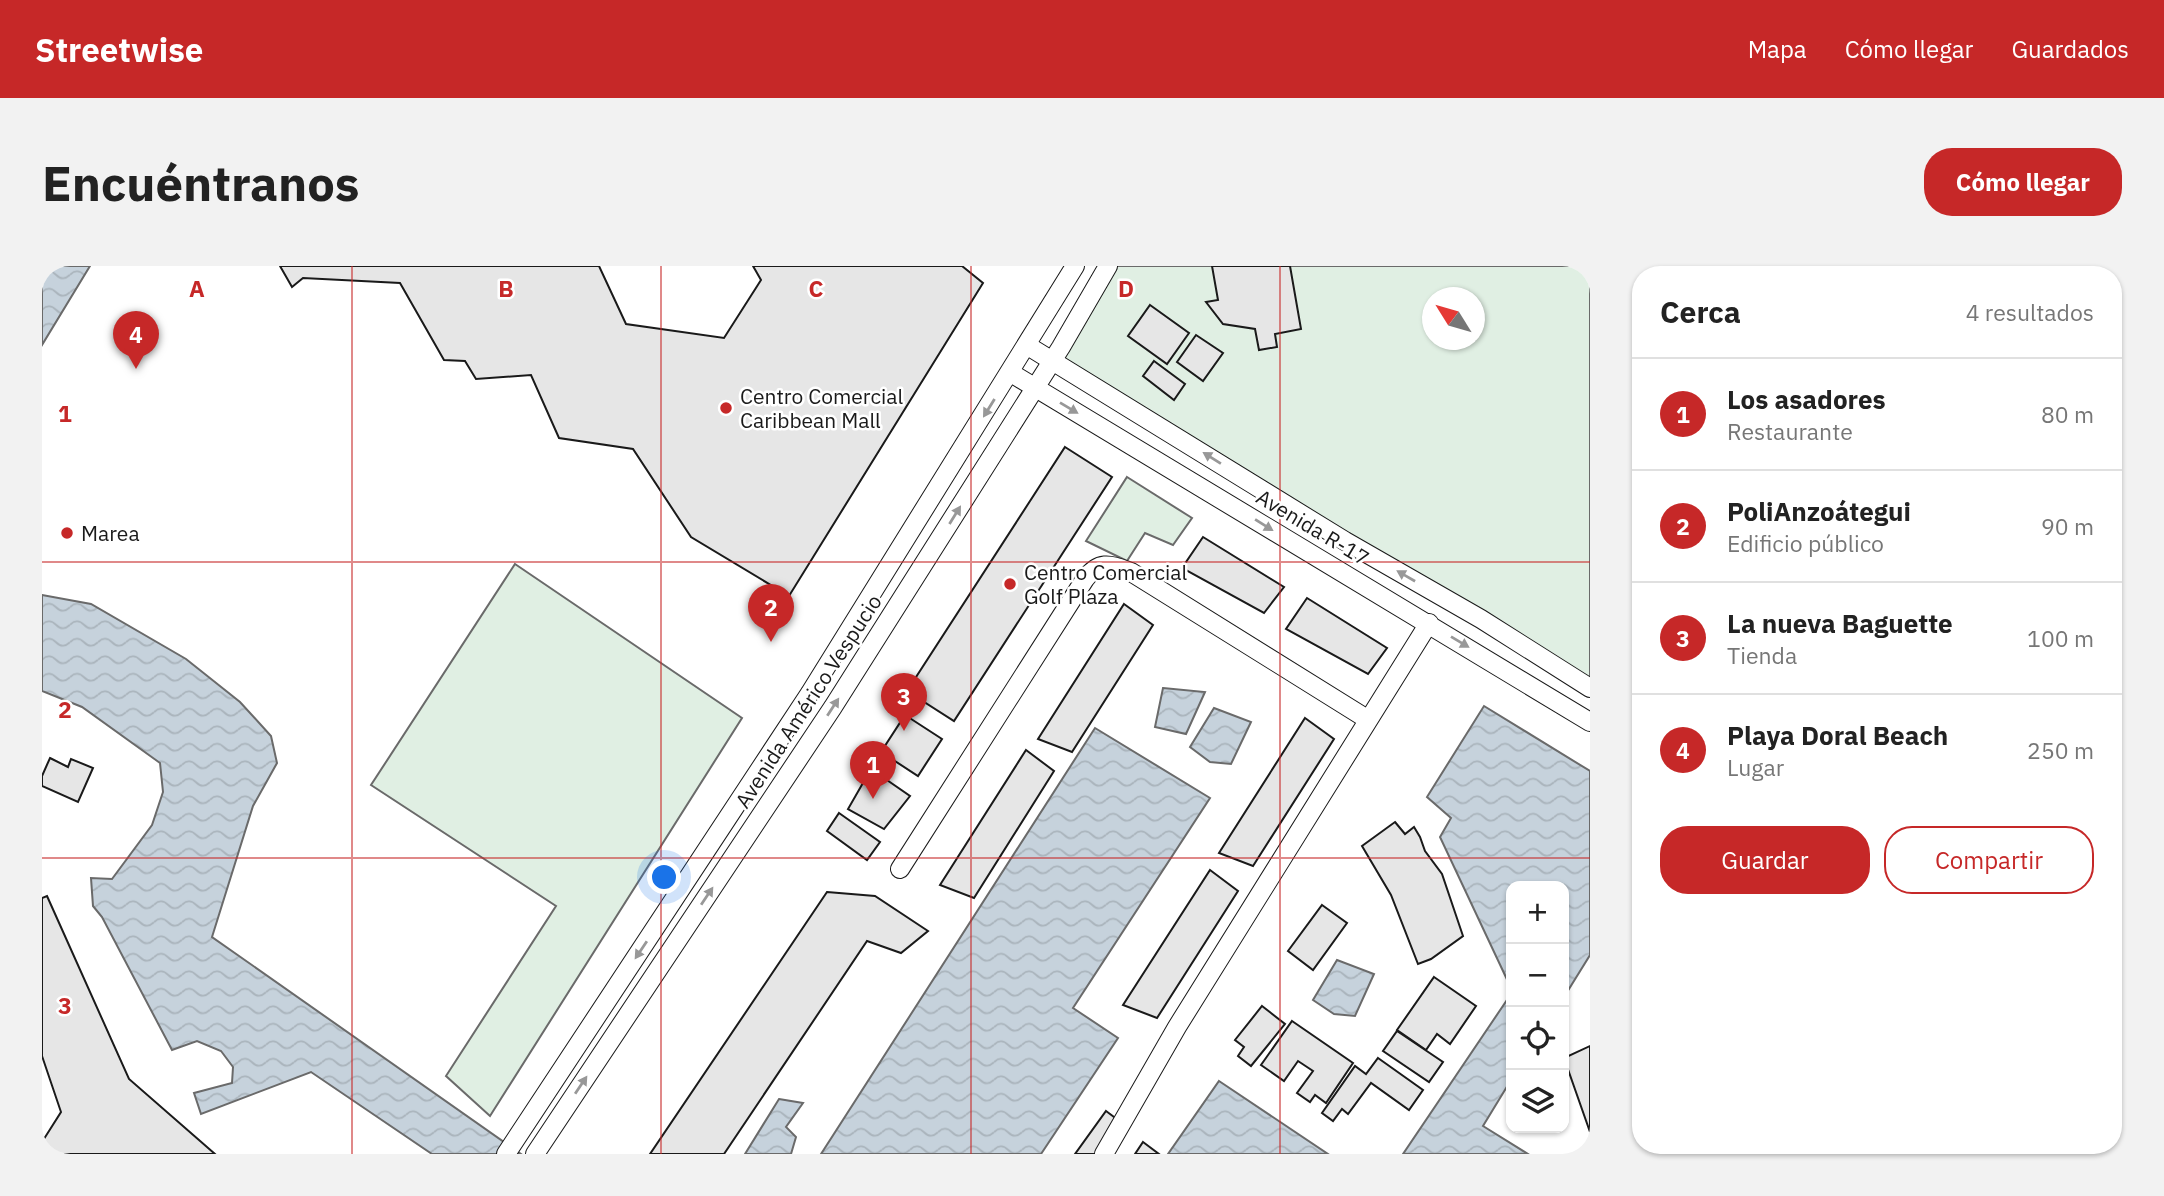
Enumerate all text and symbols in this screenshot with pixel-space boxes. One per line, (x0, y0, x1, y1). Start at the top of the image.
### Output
text: Streetwise (35, 28, 203, 71)
text: Mapa (1748, 33, 1807, 65)
text: Cómo llegar (1845, 33, 1973, 65)
text: Guardados (2011, 33, 2129, 65)
button: Cómo llegar (1924, 148, 2122, 216)
text: Encuéntranos (42, 151, 360, 214)
text: A (189, 273, 205, 303)
text: B (498, 273, 514, 303)
text: C (809, 273, 824, 303)
text: D (1118, 273, 1134, 303)
north arrow (1422, 287, 1485, 350)
text: Cerca (1660, 292, 1741, 331)
text: 4 resultados (1966, 297, 2094, 327)
pin: 4 (113, 311, 159, 369)
place label: Centro Comercial Caribbean Mall (740, 382, 903, 434)
text: Los asadores (1727, 382, 1886, 416)
text: 1 (58, 398, 72, 428)
one-way arrow (982, 398, 995, 418)
text: 1 (1676, 399, 1690, 429)
text: 80 m (2041, 399, 2094, 429)
marker: Centro Comercial Caribbean Mall (718, 400, 734, 416)
one-way arrow (1060, 401, 1079, 414)
text: Restaurante (1727, 416, 1853, 446)
one-way arrow (1203, 451, 1222, 464)
street label: Avenida R-17 (1251, 482, 1375, 572)
text: PoliAnzoátegui (1727, 494, 1911, 528)
one-way arrow (948, 505, 961, 524)
text: 2 (1676, 511, 1690, 541)
text: 90 m (2041, 511, 2094, 541)
place label: Marea (81, 519, 140, 547)
one-way arrow (1255, 519, 1274, 532)
marker: Marea (59, 525, 75, 541)
text: Edificio público (1727, 528, 1884, 558)
place label: Centro Comercial Golf Plaza (1024, 558, 1187, 610)
one-way arrow (1397, 570, 1416, 582)
marker: Centro Comercial Golf Plaza (1002, 576, 1018, 592)
pin: 2 (748, 584, 794, 642)
street label: Avenida Américo Vespucio (728, 589, 888, 813)
text: La nueva Baguette (1727, 606, 1953, 640)
text: 3 (1676, 623, 1690, 653)
text: 100 m (2027, 623, 2094, 653)
one-way arrow (1450, 636, 1469, 648)
text: Tienda (1727, 640, 1797, 670)
pin: 3 (881, 673, 927, 731)
text: 2 (58, 694, 72, 724)
one-way arrow (826, 697, 839, 716)
text: Playa Doral Beach (1727, 718, 1948, 752)
text: 4 (1676, 735, 1690, 765)
text: 250 m (2027, 735, 2094, 765)
pin: 1 (850, 741, 896, 799)
text: Lugar (1727, 752, 1784, 782)
button: Guardar (1660, 826, 1870, 894)
button: Compartir (1884, 826, 2094, 894)
your location (647, 860, 681, 894)
map controls (1506, 881, 1569, 1133)
button: + (1506, 881, 1569, 944)
one-way arrow (700, 887, 714, 905)
one-way arrow (634, 941, 648, 959)
button: − (1506, 944, 1569, 1007)
text: 3 (58, 990, 72, 1020)
button: locate (1506, 1007, 1569, 1070)
button: layers (1506, 1070, 1569, 1133)
one-way arrow (574, 1076, 587, 1095)

